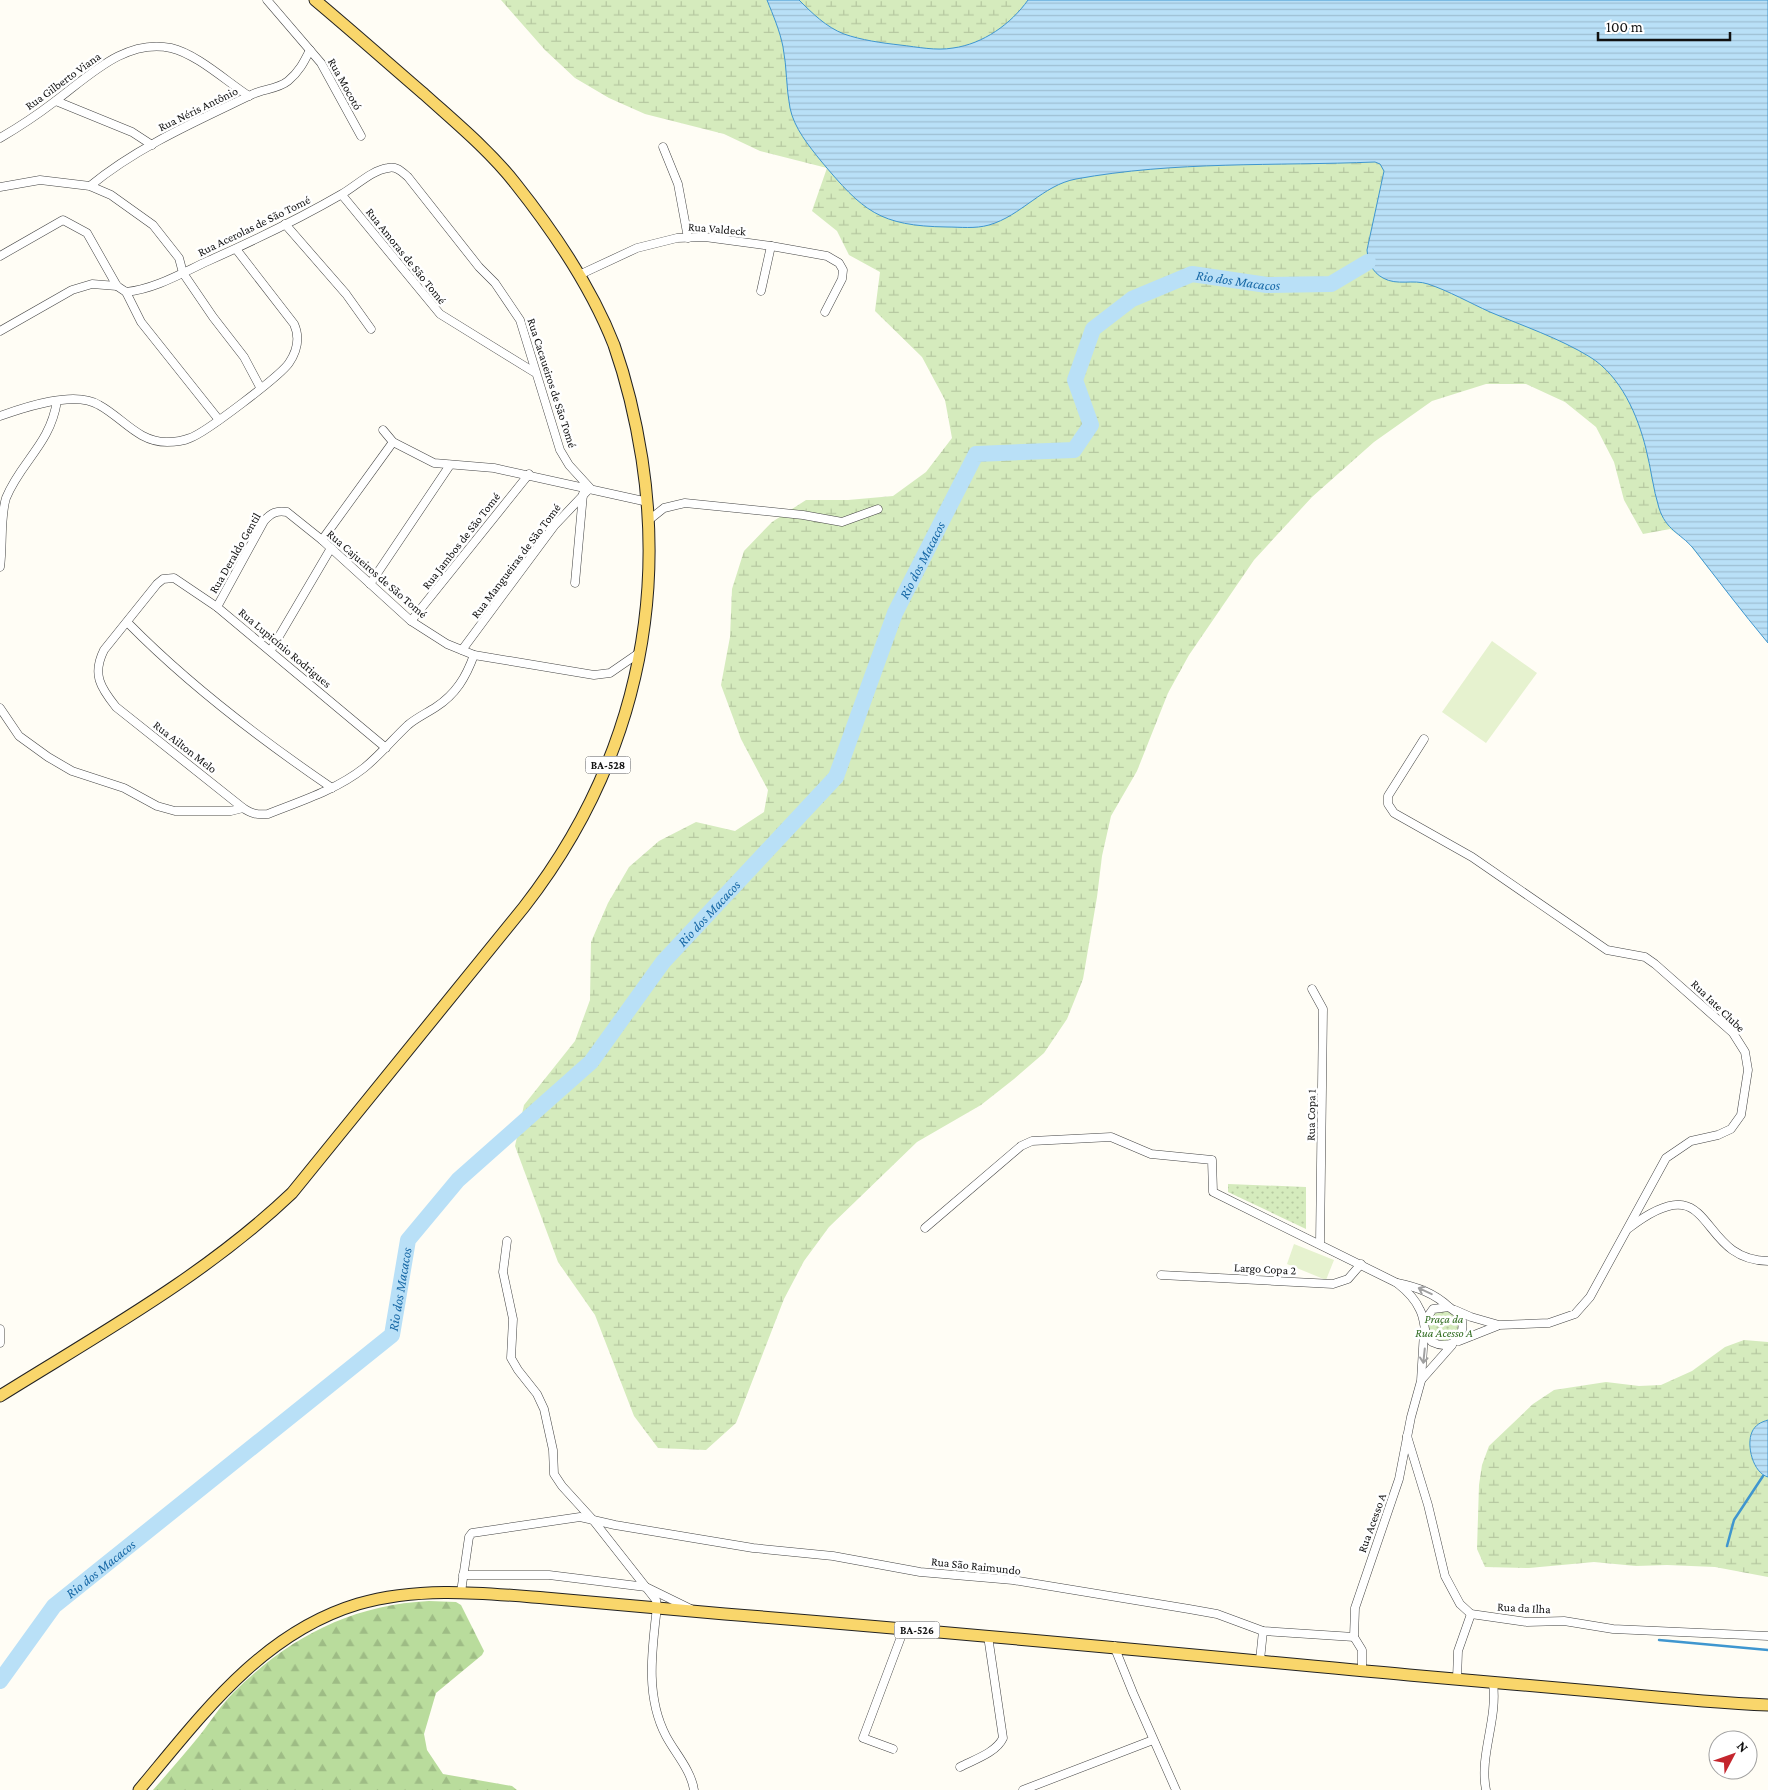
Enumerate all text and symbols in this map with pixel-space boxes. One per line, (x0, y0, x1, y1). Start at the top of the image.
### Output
scale bar (1598, 10, 1730, 42)
text: 100 m (1606, 19, 1643, 35)
street label: Rua Gilberto Viana (23, 49, 104, 113)
street label: Rua Mocotó (325, 56, 365, 112)
street label: Rua Néris Antônio (156, 84, 240, 134)
street label: Rua Acerolas de São Tomé (195, 193, 313, 259)
street label: Rua Amoras de São Tomé (363, 205, 449, 307)
street label: Rua Valdeck (688, 220, 747, 239)
water label: Rio dos Macacos (1195, 267, 1281, 293)
street label: Rua Cacaueiros de São Tomé (524, 316, 580, 450)
street label: Rua Jambos de São Tomé (419, 490, 503, 592)
street label: Rua Mangueiras de São Tomé (468, 501, 564, 621)
street label: Rua Deraldo Gentil (206, 510, 264, 596)
water label: Rio dos Macacos (896, 518, 949, 601)
street label: Rua Cajueiros de São Tomé (324, 527, 430, 621)
street label: Rua Lupicínio Rodrigues (236, 605, 334, 691)
street label: Rua Ailton Melo (150, 718, 220, 776)
road number: BA-528 (586, 756, 630, 774)
water label: Rio dos Macacos (674, 876, 744, 949)
street label: Rua Iate Clube (1688, 977, 1748, 1035)
street label: Rua Copa 1 (1304, 1089, 1318, 1141)
water label: Rio dos Macacos (385, 1246, 415, 1332)
street label: Largo Copa 2 (1234, 1260, 1297, 1278)
one-way arrow (1418, 1285, 1433, 1295)
park label: Praça da Rua Acesso A (1415, 1312, 1473, 1340)
one-way arrow (1419, 1347, 1429, 1363)
street label: Rua Acesso A (1355, 1491, 1389, 1555)
water label: Rio dos Macacos (62, 1536, 139, 1601)
street label: Rua São Raimundo (930, 1554, 1022, 1578)
street label: Rua da Ilha (1497, 1600, 1552, 1616)
road number: BA-526 (894, 1622, 940, 1638)
north arrow (1708, 1730, 1758, 1780)
text: N (1734, 1738, 1752, 1756)

